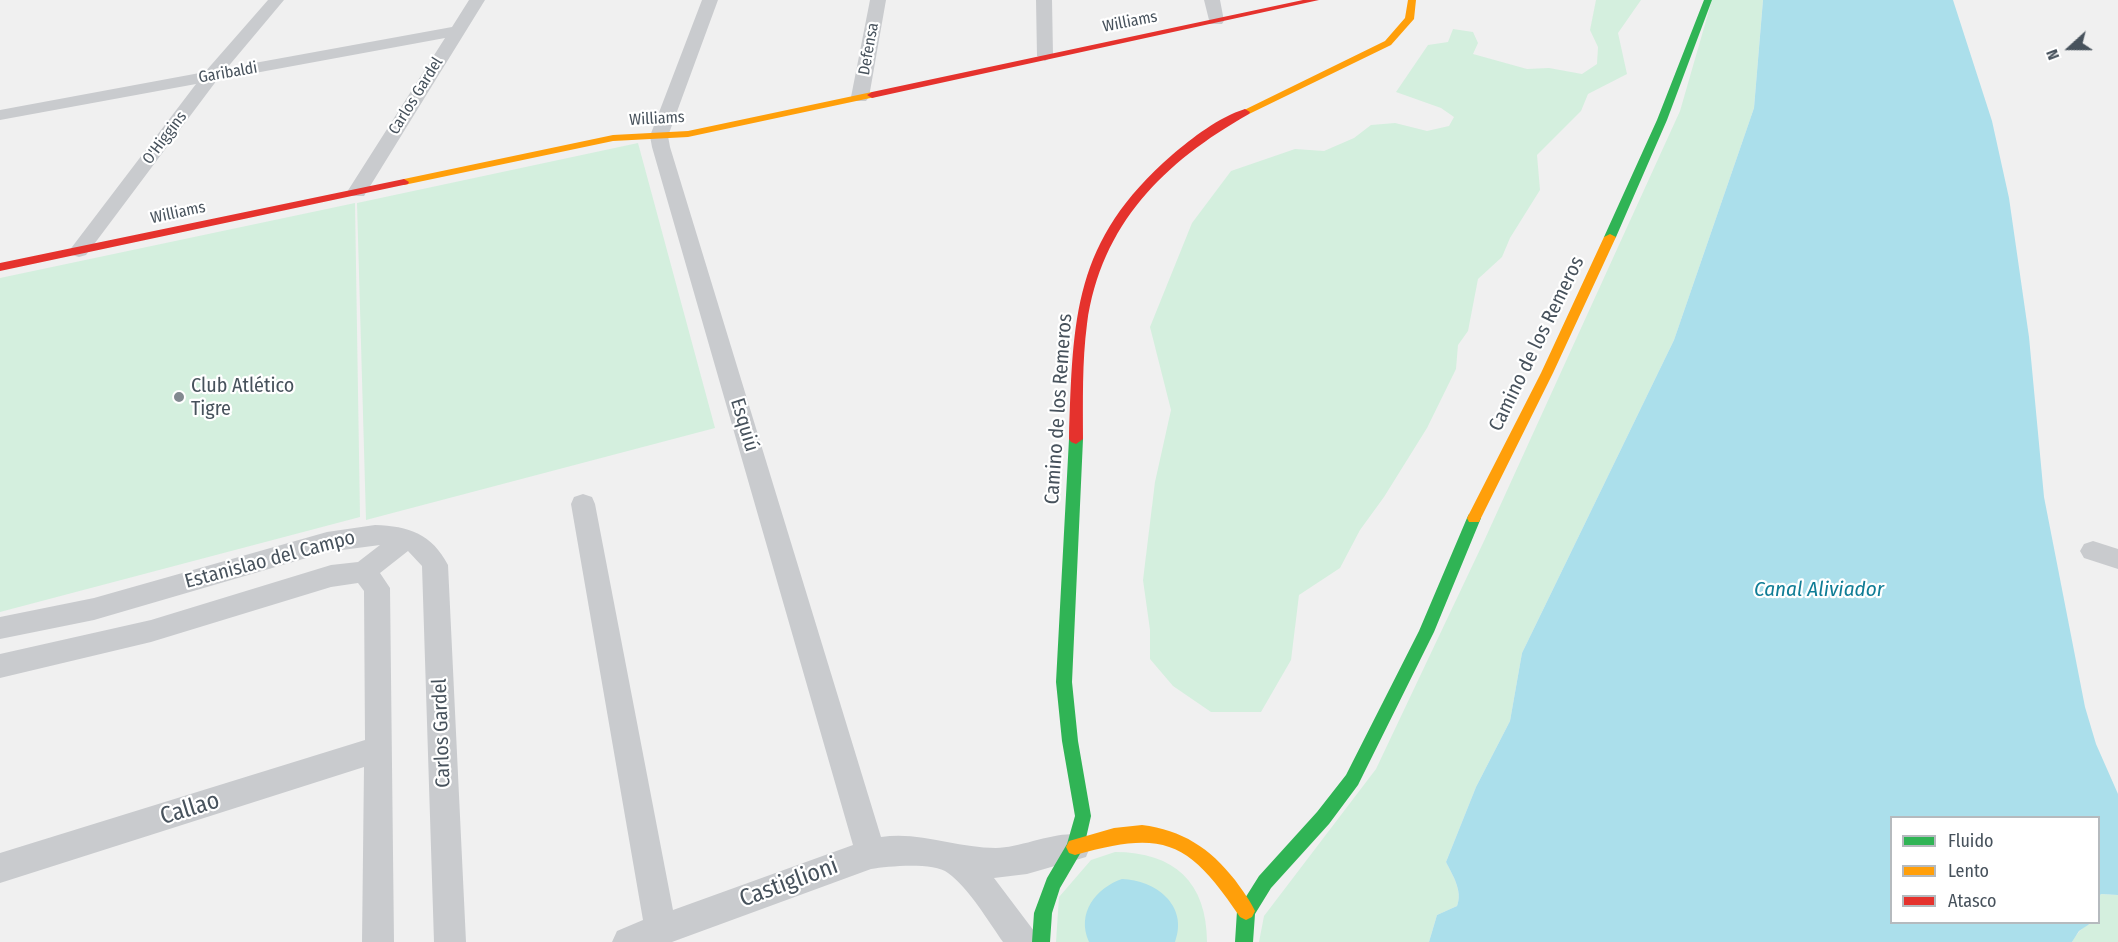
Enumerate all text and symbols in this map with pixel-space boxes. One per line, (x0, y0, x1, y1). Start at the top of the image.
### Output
street label: Williams (1101, 7, 1159, 37)
north arrow (2040, 18, 2100, 78)
street label: Defensa (855, 21, 883, 77)
text: N (2042, 47, 2063, 63)
street label: Carlos Gardel (385, 54, 447, 138)
street label: Garibaldi (197, 58, 259, 88)
street label: O'Higgins (139, 108, 191, 168)
street label: Williams (629, 108, 685, 130)
street label: Williams (149, 198, 207, 228)
street label: Camino de los Remeros (1484, 253, 1590, 435)
street label: Camino de los Remeros (1040, 313, 1078, 505)
place label: Club Atlético Tigre (191, 374, 294, 421)
marker: Club Atlético Tigre (172, 390, 186, 404)
street label: Esquiú (725, 395, 763, 455)
street label: Estanislao del Campo (182, 526, 358, 594)
water label: Canal Aliviador (1754, 577, 1884, 603)
street label: Carlos Gardel (428, 678, 456, 788)
street label: Callao (157, 786, 223, 832)
legend (1890, 816, 2100, 924)
text: Fluido (1948, 830, 1994, 852)
street label: Castiglioni (736, 852, 842, 914)
text: Lento (1948, 860, 1989, 882)
text: Atasco (1948, 890, 1996, 912)

